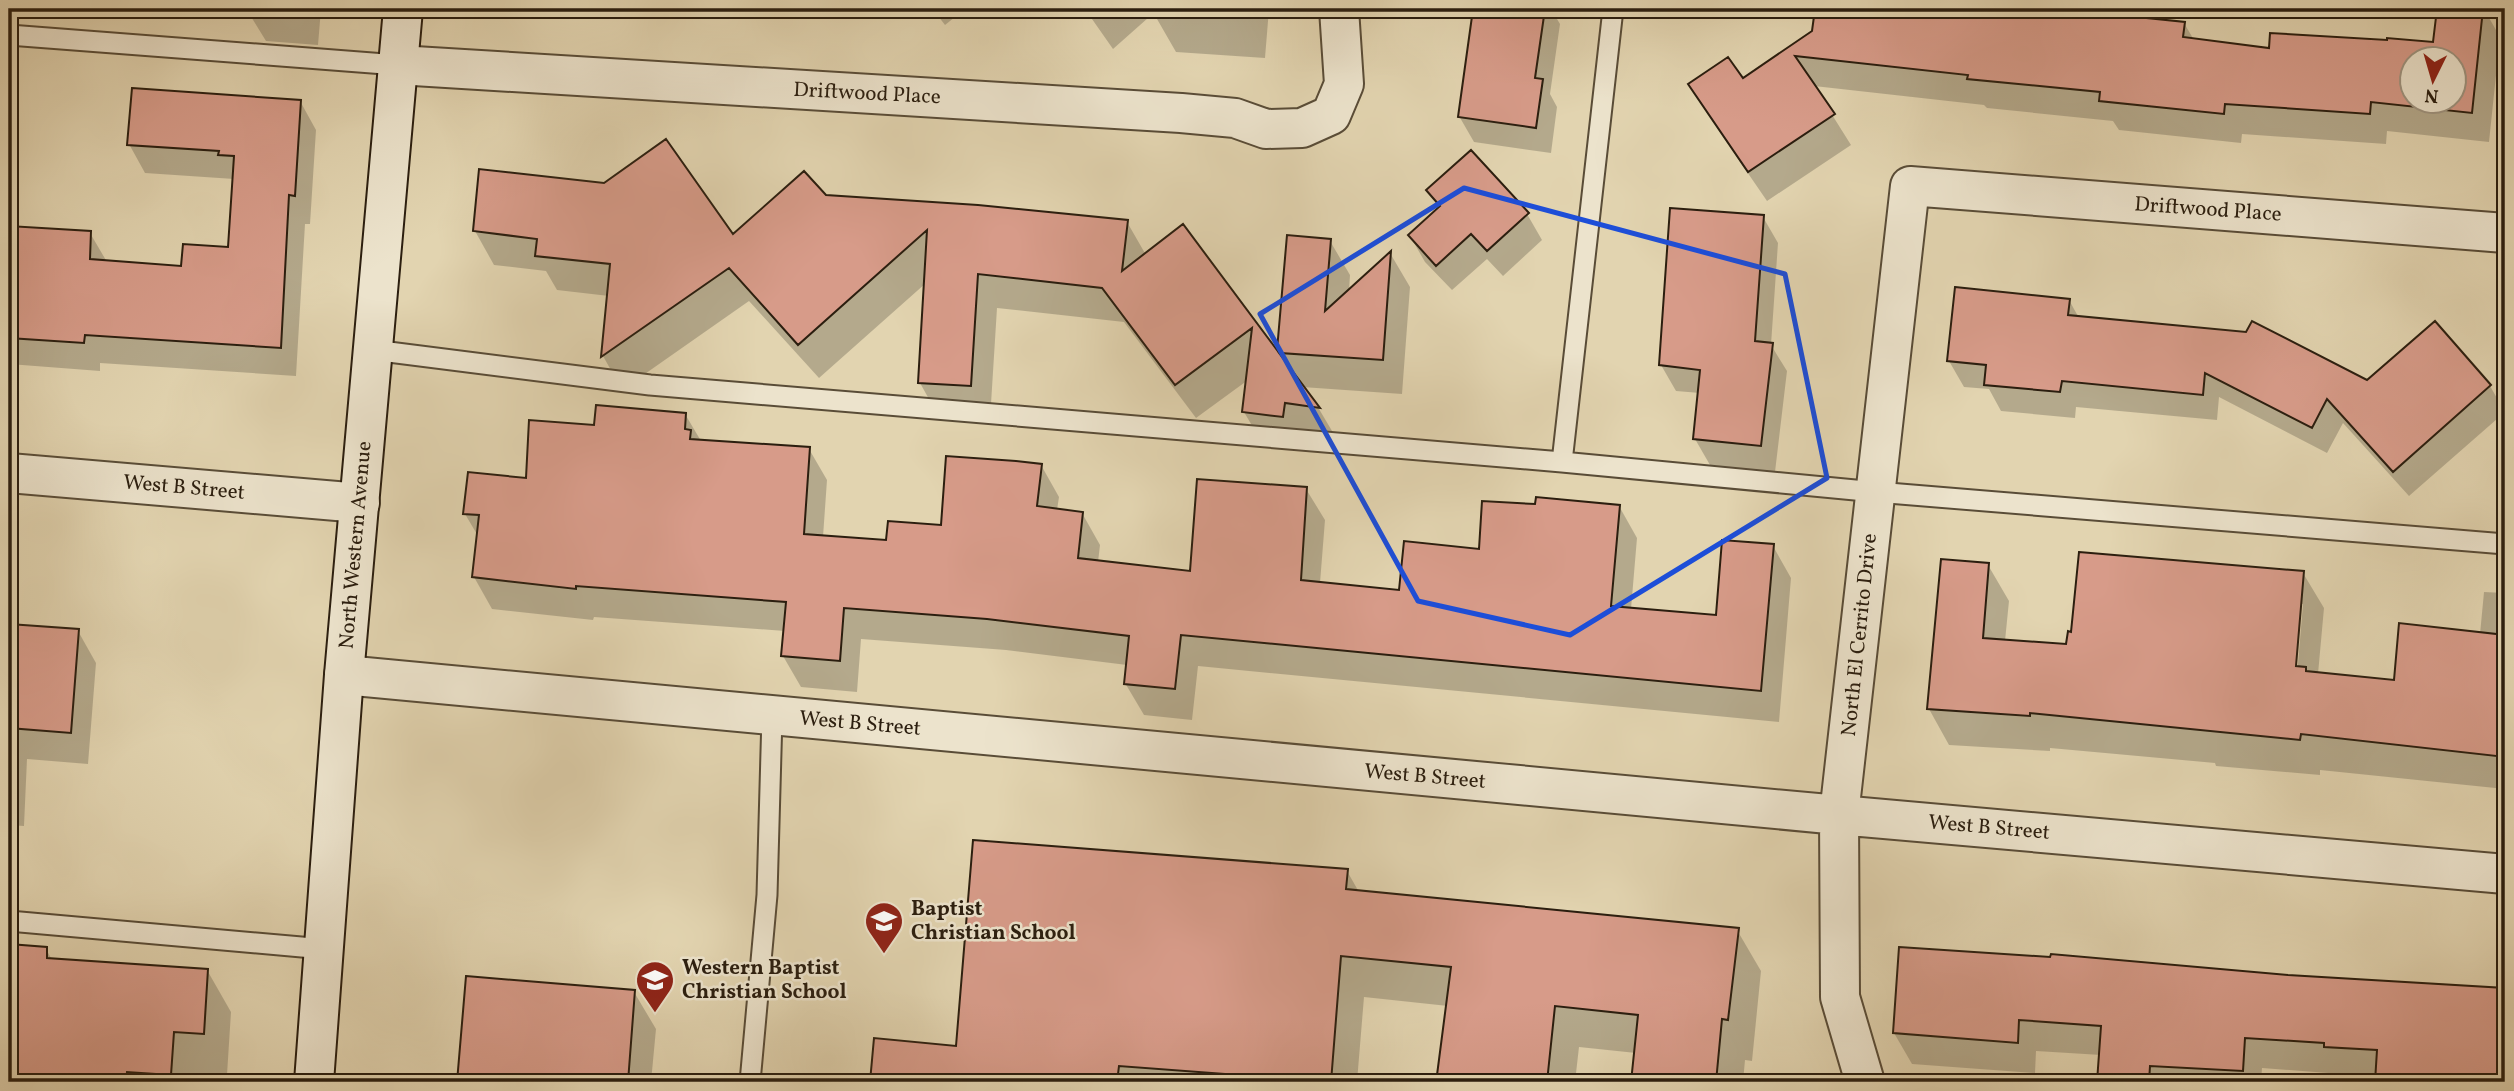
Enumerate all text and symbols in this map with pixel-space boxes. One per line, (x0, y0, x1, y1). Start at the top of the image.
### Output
north arrow (2398, 46, 2468, 116)
street label: Driftwood Place (793, 76, 942, 112)
text: N (2423, 81, 2440, 108)
street label: Driftwood Place (2133, 190, 2283, 230)
street label: North Western Avenue (332, 440, 380, 650)
street label: West B Street (122, 468, 246, 508)
street label: North El Cerrito Drive (1835, 532, 1885, 738)
street label: West B Street (798, 704, 922, 744)
street label: West B Street (1363, 757, 1487, 797)
street label: West B Street (1927, 808, 2051, 848)
place label: Baptist Christian School (911, 895, 1076, 948)
school or university icon: Baptist Christian School (863, 900, 905, 955)
place label: Western Baptist Christian School (682, 954, 847, 1007)
school or university icon: Western Baptist Christian School (634, 959, 676, 1014)

